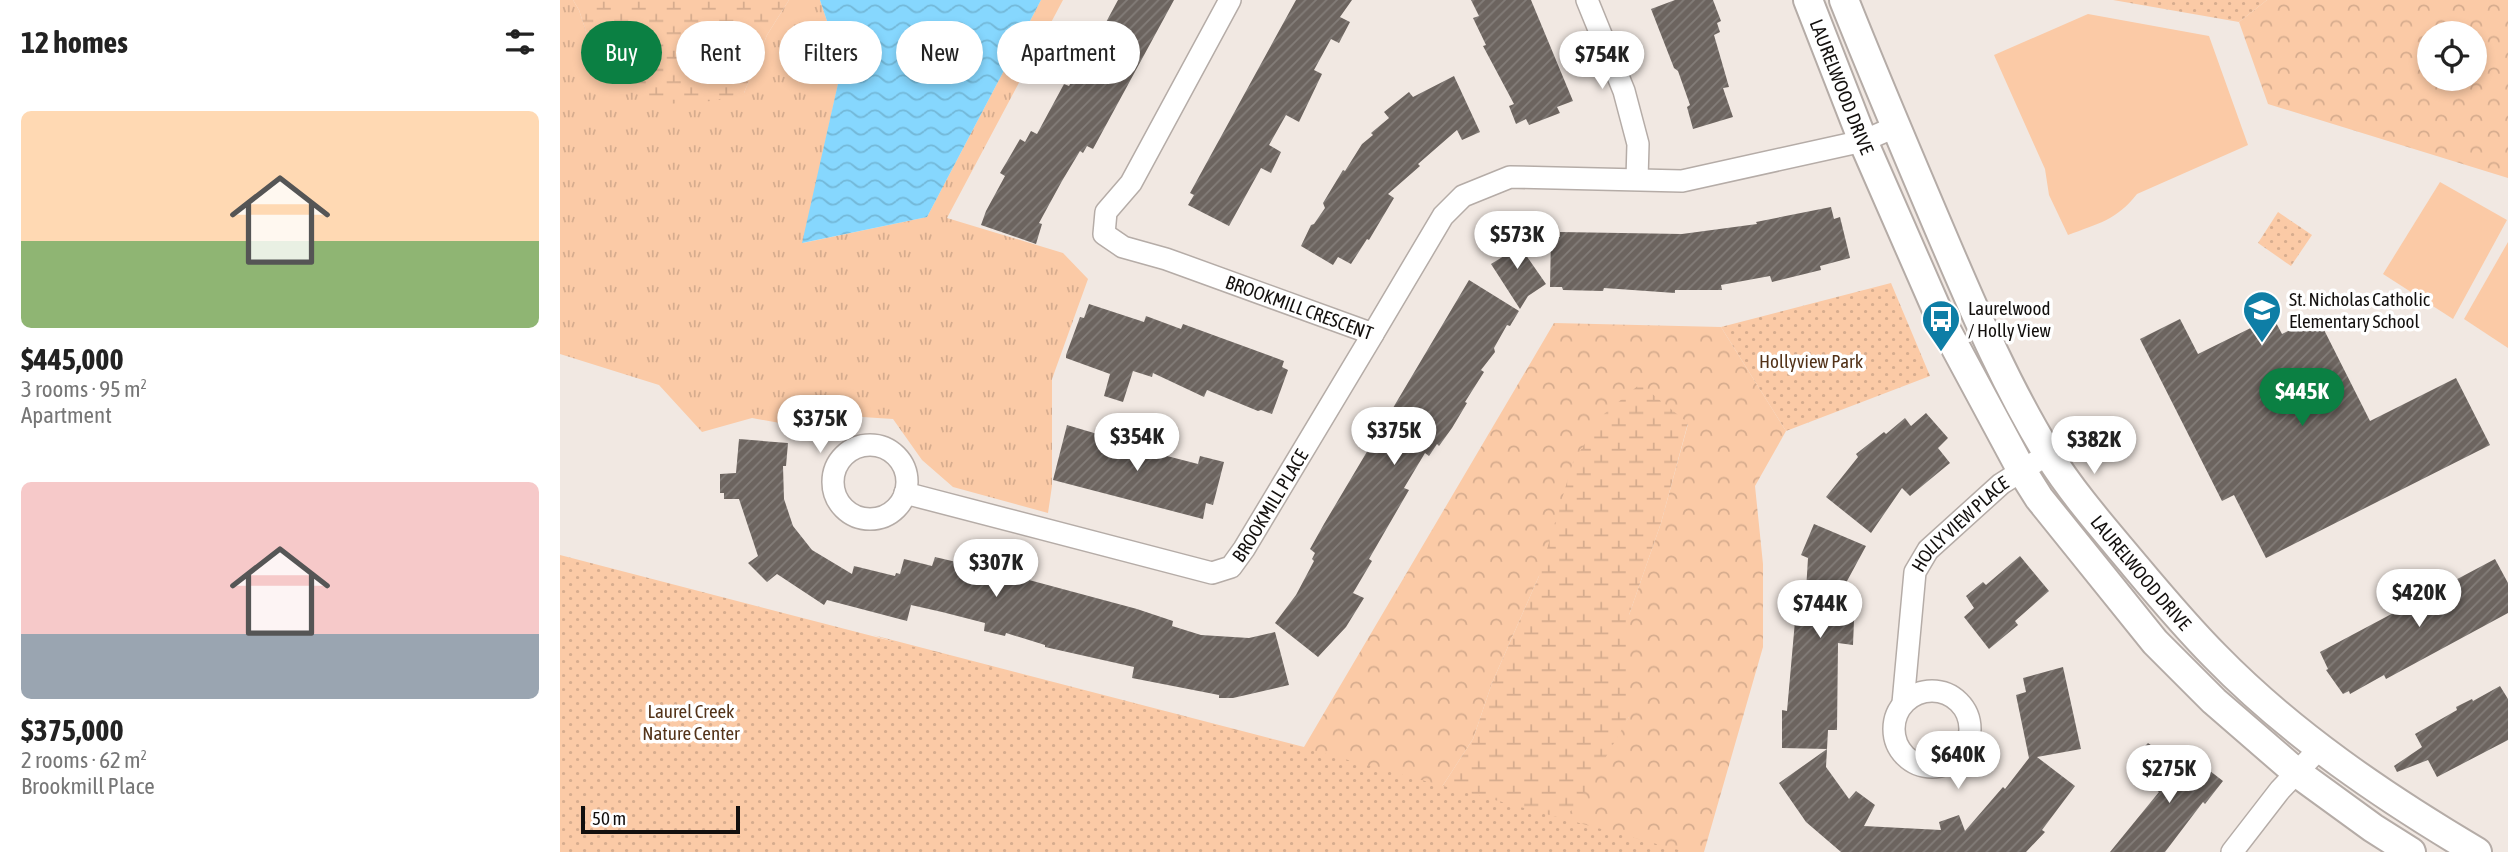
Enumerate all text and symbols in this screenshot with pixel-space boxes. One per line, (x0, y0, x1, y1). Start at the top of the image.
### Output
street label: LAURELWOOD DRIVE (1806, 16, 1878, 158)
chip: Buy (581, 21, 662, 84)
chip: Rent (676, 21, 765, 84)
chip: Filters (779, 21, 882, 84)
chip: New (896, 21, 983, 84)
chip: Apartment (997, 21, 1140, 84)
map controls (2417, 21, 2487, 91)
button: locate (2417, 21, 2487, 91)
icon: filters (501, 23, 539, 61)
text: 12 homes (21, 25, 128, 59)
pin: $754K (1553, 32, 1651, 91)
text: $754K (1575, 41, 1629, 67)
icon: home (217, 157, 343, 283)
pin: $573K (1468, 212, 1566, 271)
text: $573K (1490, 221, 1544, 247)
street label: BROOKMILL CRESCENT (1223, 271, 1377, 344)
place label: St. Nicholas Catholic Elementary School (2289, 288, 2431, 332)
school or university icon: St. Nicholas Catholic Elementary School (2241, 289, 2283, 344)
place label: Laurelwood / Holly View (1968, 297, 2051, 341)
bus stop icon: Laurelwood / Holly View (1920, 298, 1962, 353)
text: $445,000 (21, 342, 124, 376)
park label: Hollyview Park (1759, 350, 1864, 372)
pin: $445K (2253, 368, 2351, 428)
text: 3 rooms · 95 m² (21, 376, 147, 402)
text: $445K (2275, 378, 2329, 404)
pin: $375K (771, 396, 869, 455)
text: Apartment (21, 402, 112, 428)
text: $375K (793, 405, 847, 431)
pin: $375K (1345, 407, 1443, 467)
pin: $354K (1088, 414, 1186, 473)
pin: $382K (2045, 416, 2143, 476)
text: $375K (1367, 417, 1421, 443)
text: $354K (1110, 423, 1164, 449)
text: $382K (2067, 426, 2121, 452)
street label: BROOKMILL PLACE (1227, 445, 1312, 566)
street label: HOLLY VIEW PLACE (1907, 471, 2012, 575)
street label: LAURELWOOD DRIVE (2086, 511, 2196, 634)
icon: home (217, 528, 343, 654)
pin: $307K (947, 540, 1045, 599)
text: $307K (969, 549, 1023, 575)
pin: $420K (2370, 570, 2468, 629)
text: $420K (2392, 579, 2446, 605)
pin: $744K (1771, 580, 1869, 640)
text: $744K (1793, 590, 1847, 616)
park label: Laurel Creek Nature Center (642, 700, 740, 744)
text: $375,000 (21, 713, 124, 747)
pin: $640K (1909, 732, 2007, 791)
text: $640K (1931, 741, 1985, 767)
pin: $275K (2120, 746, 2218, 805)
text: 2 rooms · 62 m² (21, 747, 147, 773)
text: $275K (2142, 755, 2196, 781)
text: Brookmill Place (21, 773, 155, 799)
scale bar (581, 803, 740, 835)
text: 50 m (592, 807, 626, 829)

